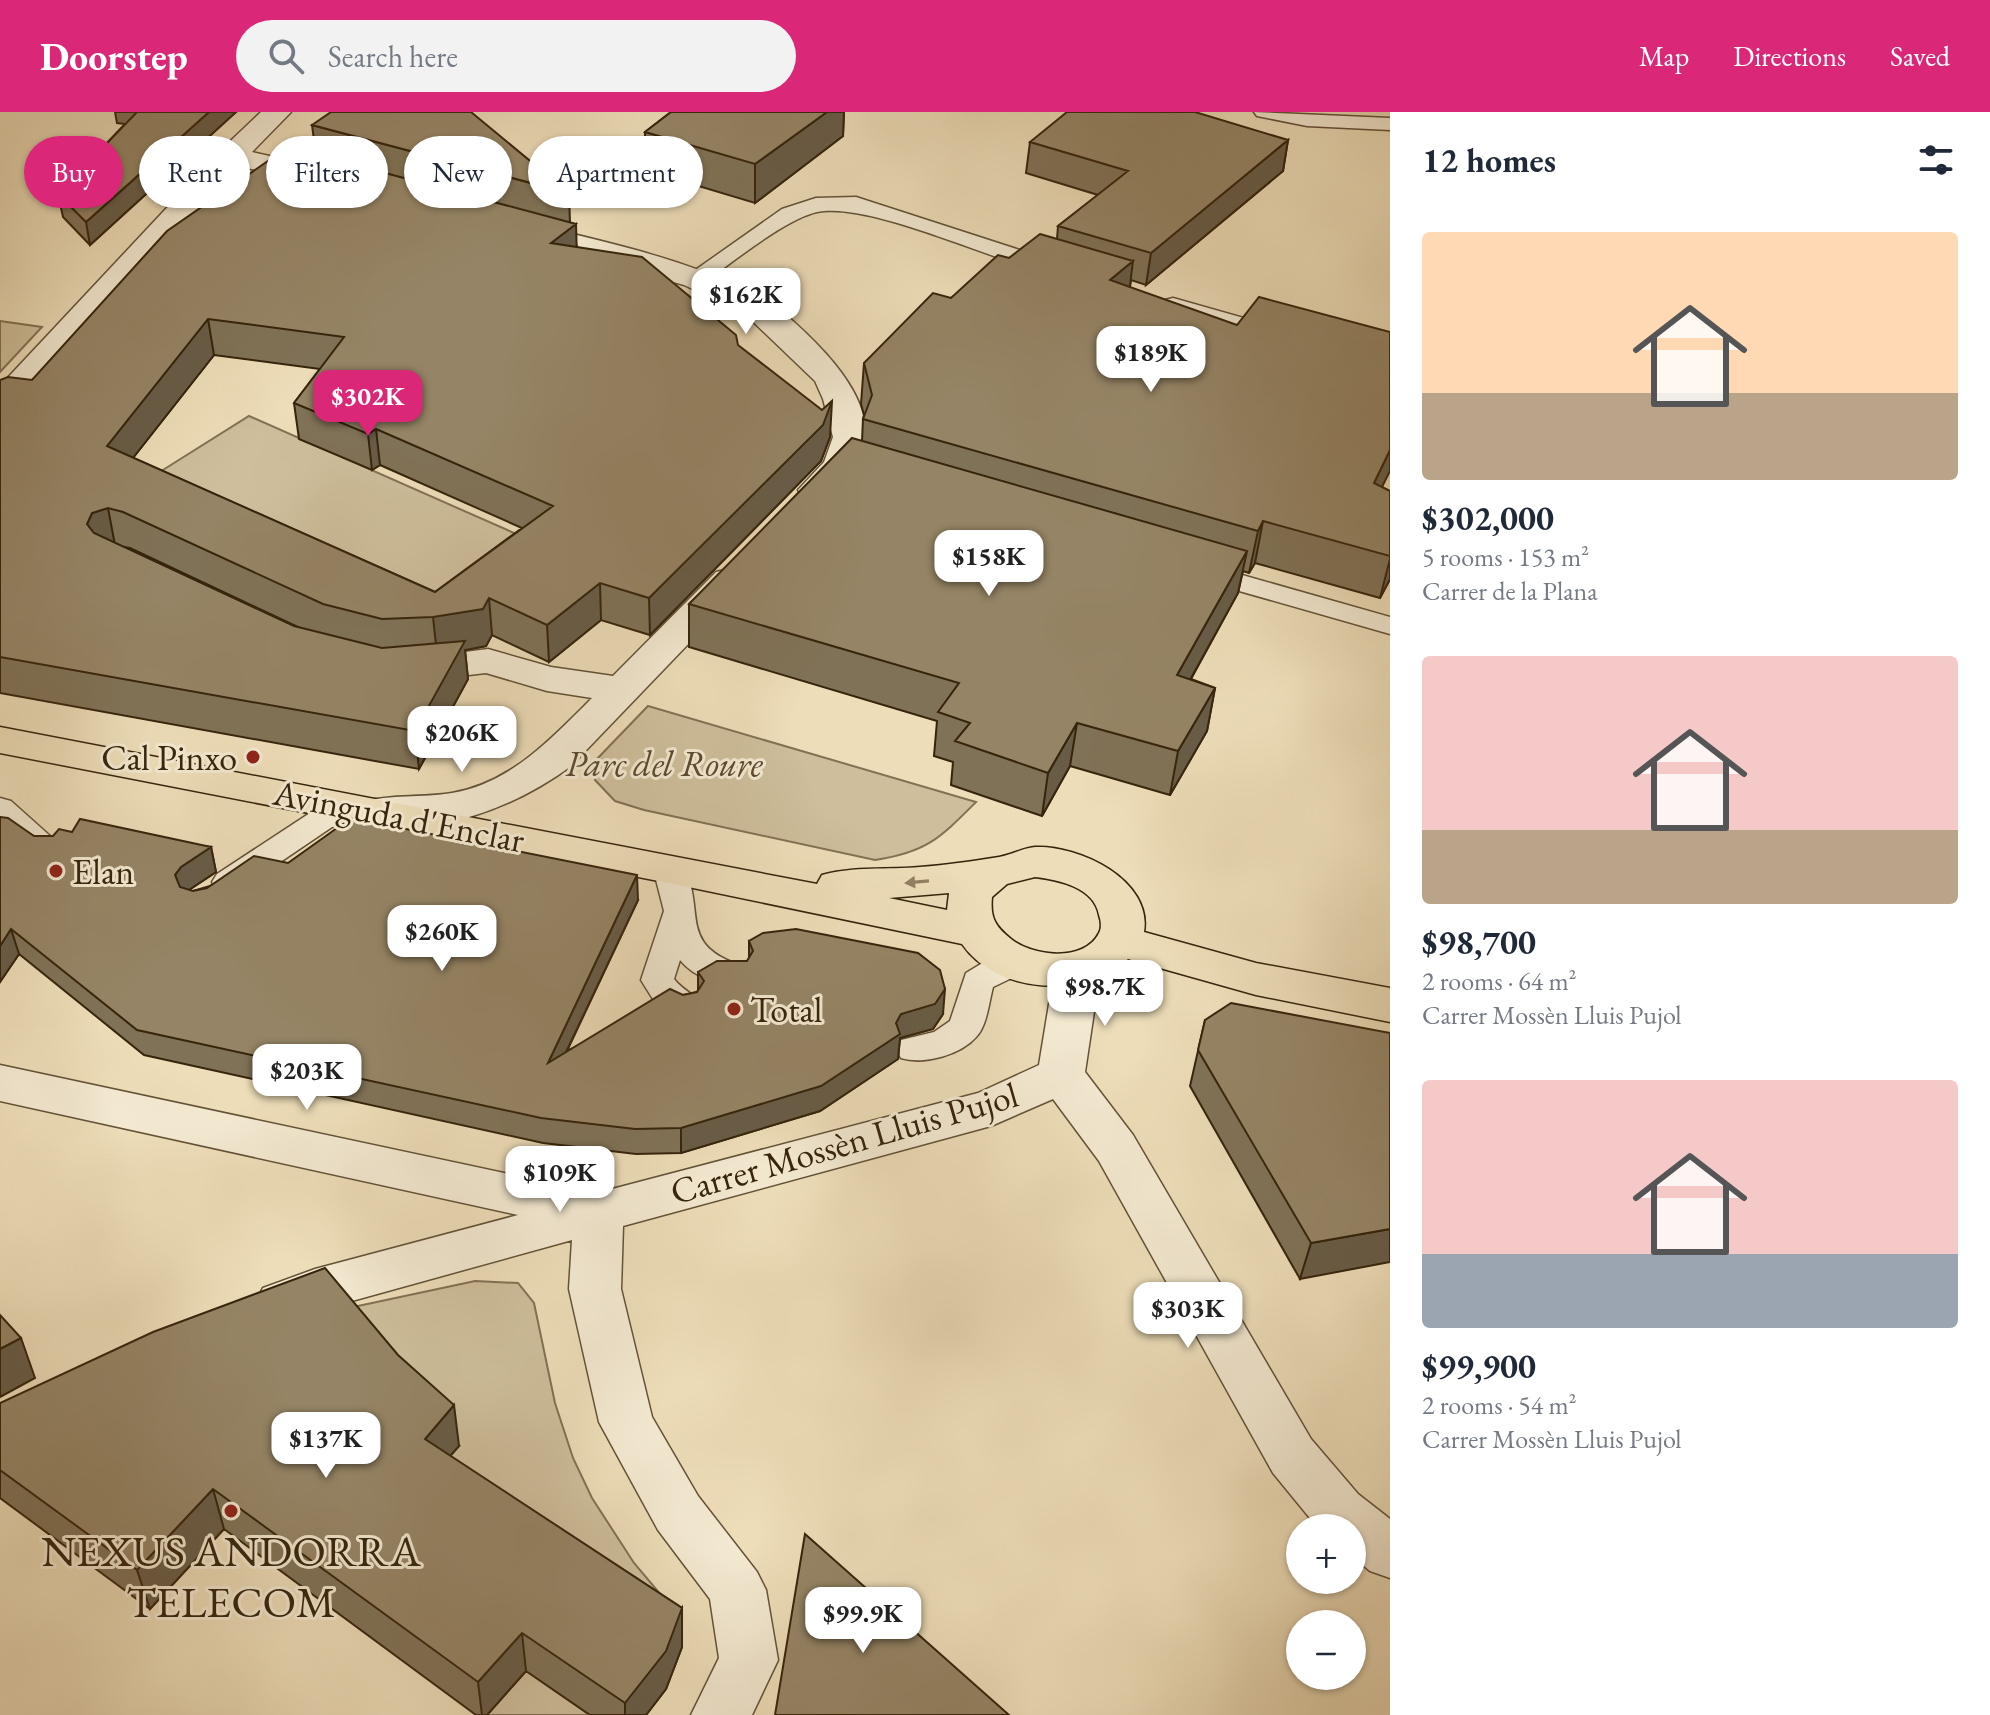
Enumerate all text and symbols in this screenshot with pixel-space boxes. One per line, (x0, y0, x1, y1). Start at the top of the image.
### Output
search box (236, 20, 796, 92)
text: Doorstep (40, 32, 188, 81)
icon: search (264, 34, 308, 78)
text: Search here (328, 37, 458, 76)
text: Map (1639, 38, 1689, 74)
text: Directions (1733, 38, 1846, 74)
text: Saved (1890, 38, 1950, 74)
chip: Buy (24, 136, 123, 208)
chip: Rent (139, 136, 250, 208)
chip: Filters (266, 136, 388, 208)
chip: New (404, 136, 512, 208)
chip: Apartment (528, 136, 703, 208)
text: 12 homes (1422, 138, 1556, 182)
icon: filters (1914, 138, 1958, 182)
pin: $162K (690, 268, 802, 336)
text: $162K (709, 277, 783, 311)
icon: home (1618, 284, 1762, 428)
pin: $189K (1095, 326, 1207, 394)
text: $189K (1114, 335, 1188, 369)
pin: $302K (312, 370, 424, 438)
text: $302K (331, 379, 405, 413)
text: $302,000 (1422, 496, 1554, 540)
pin: $158K (933, 530, 1045, 598)
text: $158K (952, 539, 1026, 573)
text: 5 rooms · 153 m² (1422, 540, 1589, 574)
text: Carrer de la Plana (1422, 574, 1598, 608)
pin: $206K (406, 706, 518, 774)
icon: home (1618, 708, 1762, 852)
text: $206K (425, 715, 499, 749)
place label: Cal Pinxo (101, 734, 237, 781)
park label: Parc del Roure (565, 740, 763, 787)
marker: Cal Pinxo (244, 748, 262, 766)
street label: Avinguda d'Enclar (268, 768, 529, 863)
place label: Elan (72, 848, 134, 895)
marker: Elan (47, 862, 65, 880)
one-way arrow (904, 875, 929, 888)
pin: $260K (386, 905, 498, 973)
text: $260K (405, 914, 479, 948)
text: $98,700 (1422, 920, 1536, 964)
pin: $98.7K (1040, 960, 1170, 1028)
text: 2 rooms · 64 m² (1422, 964, 1577, 998)
text: $98.7K (1065, 969, 1145, 1003)
place label: Total (750, 986, 822, 1033)
text: Carrer Mossèn Lluis Pujol (1422, 998, 1682, 1032)
marker: Total (725, 1000, 743, 1018)
pin: $203K (251, 1044, 363, 1112)
text: $203K (270, 1053, 344, 1087)
street label: Carrer Mossèn Lluis Pujol (665, 1071, 1023, 1215)
icon: home (1618, 1132, 1762, 1276)
pin: $109K (504, 1146, 616, 1214)
text: $109K (523, 1155, 597, 1189)
pin: $303K (1132, 1282, 1244, 1350)
text: $303K (1151, 1291, 1225, 1325)
text: $99,900 (1422, 1344, 1536, 1388)
text: 2 rooms · 54 m² (1422, 1388, 1577, 1422)
pin: $137K (270, 1412, 382, 1480)
text: $137K (289, 1421, 363, 1455)
text: Carrer Mossèn Lluis Pujol (1422, 1422, 1682, 1456)
marker: NEXUS ANDORRA TELECOM (222, 1502, 240, 1520)
map controls (1286, 1514, 1366, 1690)
button: + (1286, 1514, 1366, 1594)
place label: NEXUS ANDORRA TELECOM (41, 1522, 421, 1630)
pin: $99.9K (798, 1587, 928, 1655)
text: $99.9K (823, 1596, 903, 1630)
button: − (1286, 1610, 1366, 1690)

